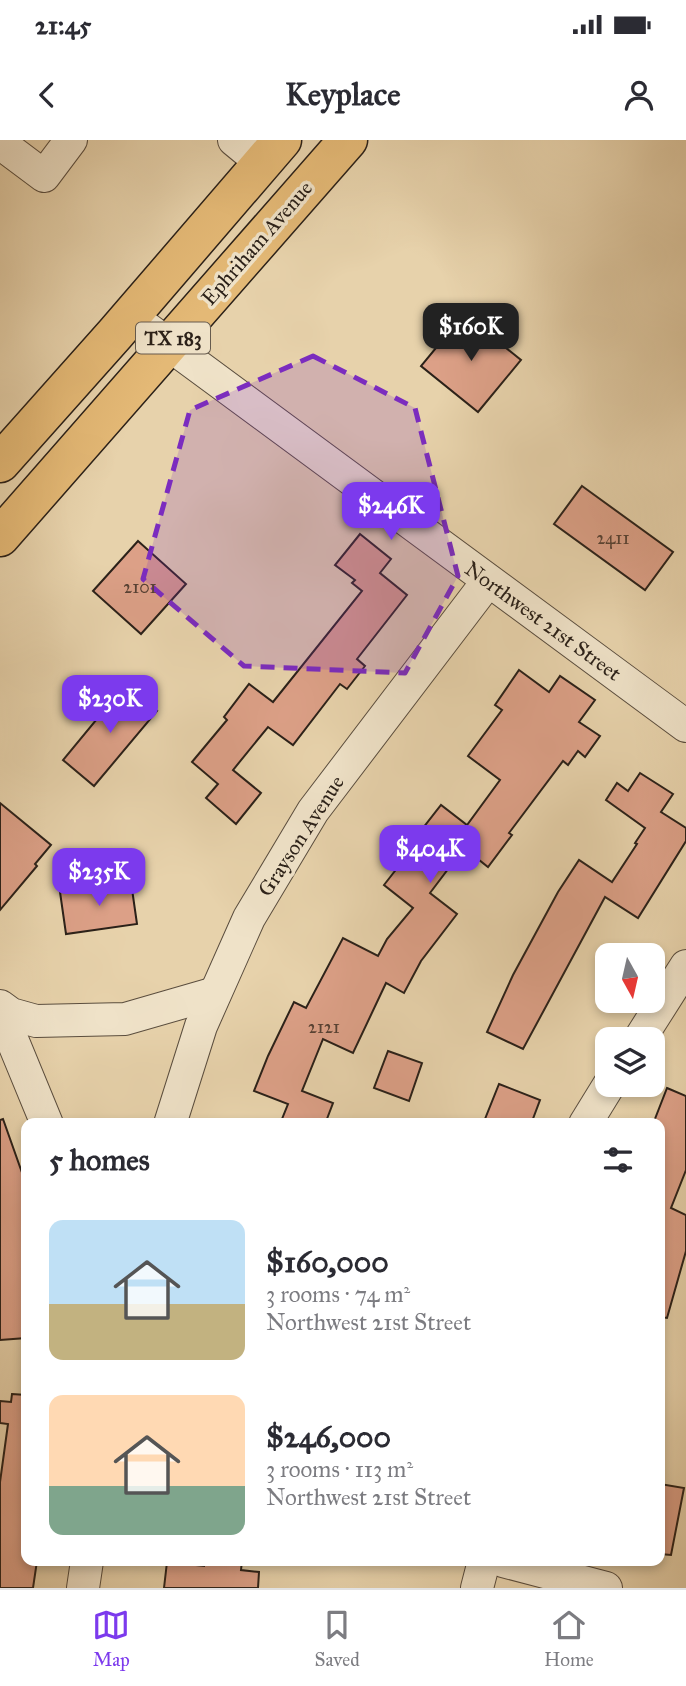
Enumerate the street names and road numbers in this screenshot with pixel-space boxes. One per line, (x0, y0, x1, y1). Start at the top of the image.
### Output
street label: Ephriham Avenue (196, 175, 318, 311)
road number: TX 183 (136, 322, 210, 354)
street label: Northwest 21st Street (460, 555, 627, 687)
street label: Grayson Avenue (252, 770, 350, 901)

